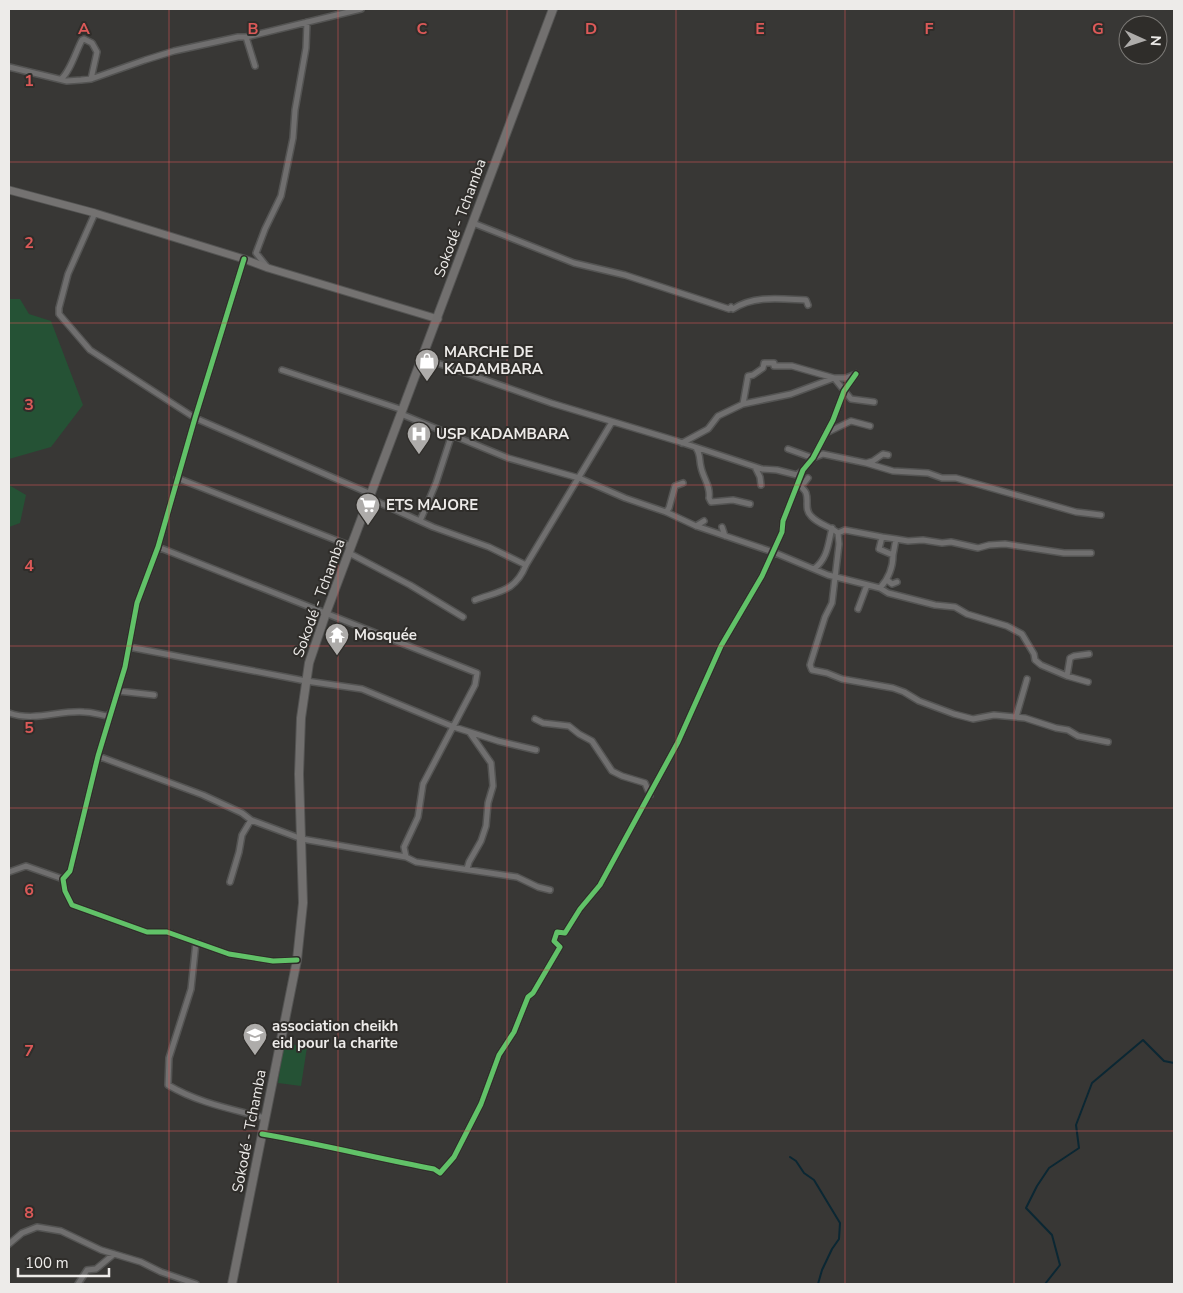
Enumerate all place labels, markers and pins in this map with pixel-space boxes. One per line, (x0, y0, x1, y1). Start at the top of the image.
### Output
place label: MARCHE DE KADAMBARA (444, 342, 544, 379)
shop icon: MARCHE DE KADAMBARA (414, 348, 440, 382)
hospital icon: USP KADAMBARA (406, 421, 432, 455)
place label: USP KADAMBARA (436, 424, 570, 444)
supermarket icon: ETS MAJORE (355, 492, 381, 526)
place label: ETS MAJORE (386, 495, 478, 515)
temple icon: Mosquée (324, 622, 350, 656)
place label: Mosquée (354, 625, 417, 645)
place label: association cheikh eid pour la charite (272, 1016, 398, 1053)
school or university icon: association cheikh eid pour la charite (242, 1022, 268, 1056)

